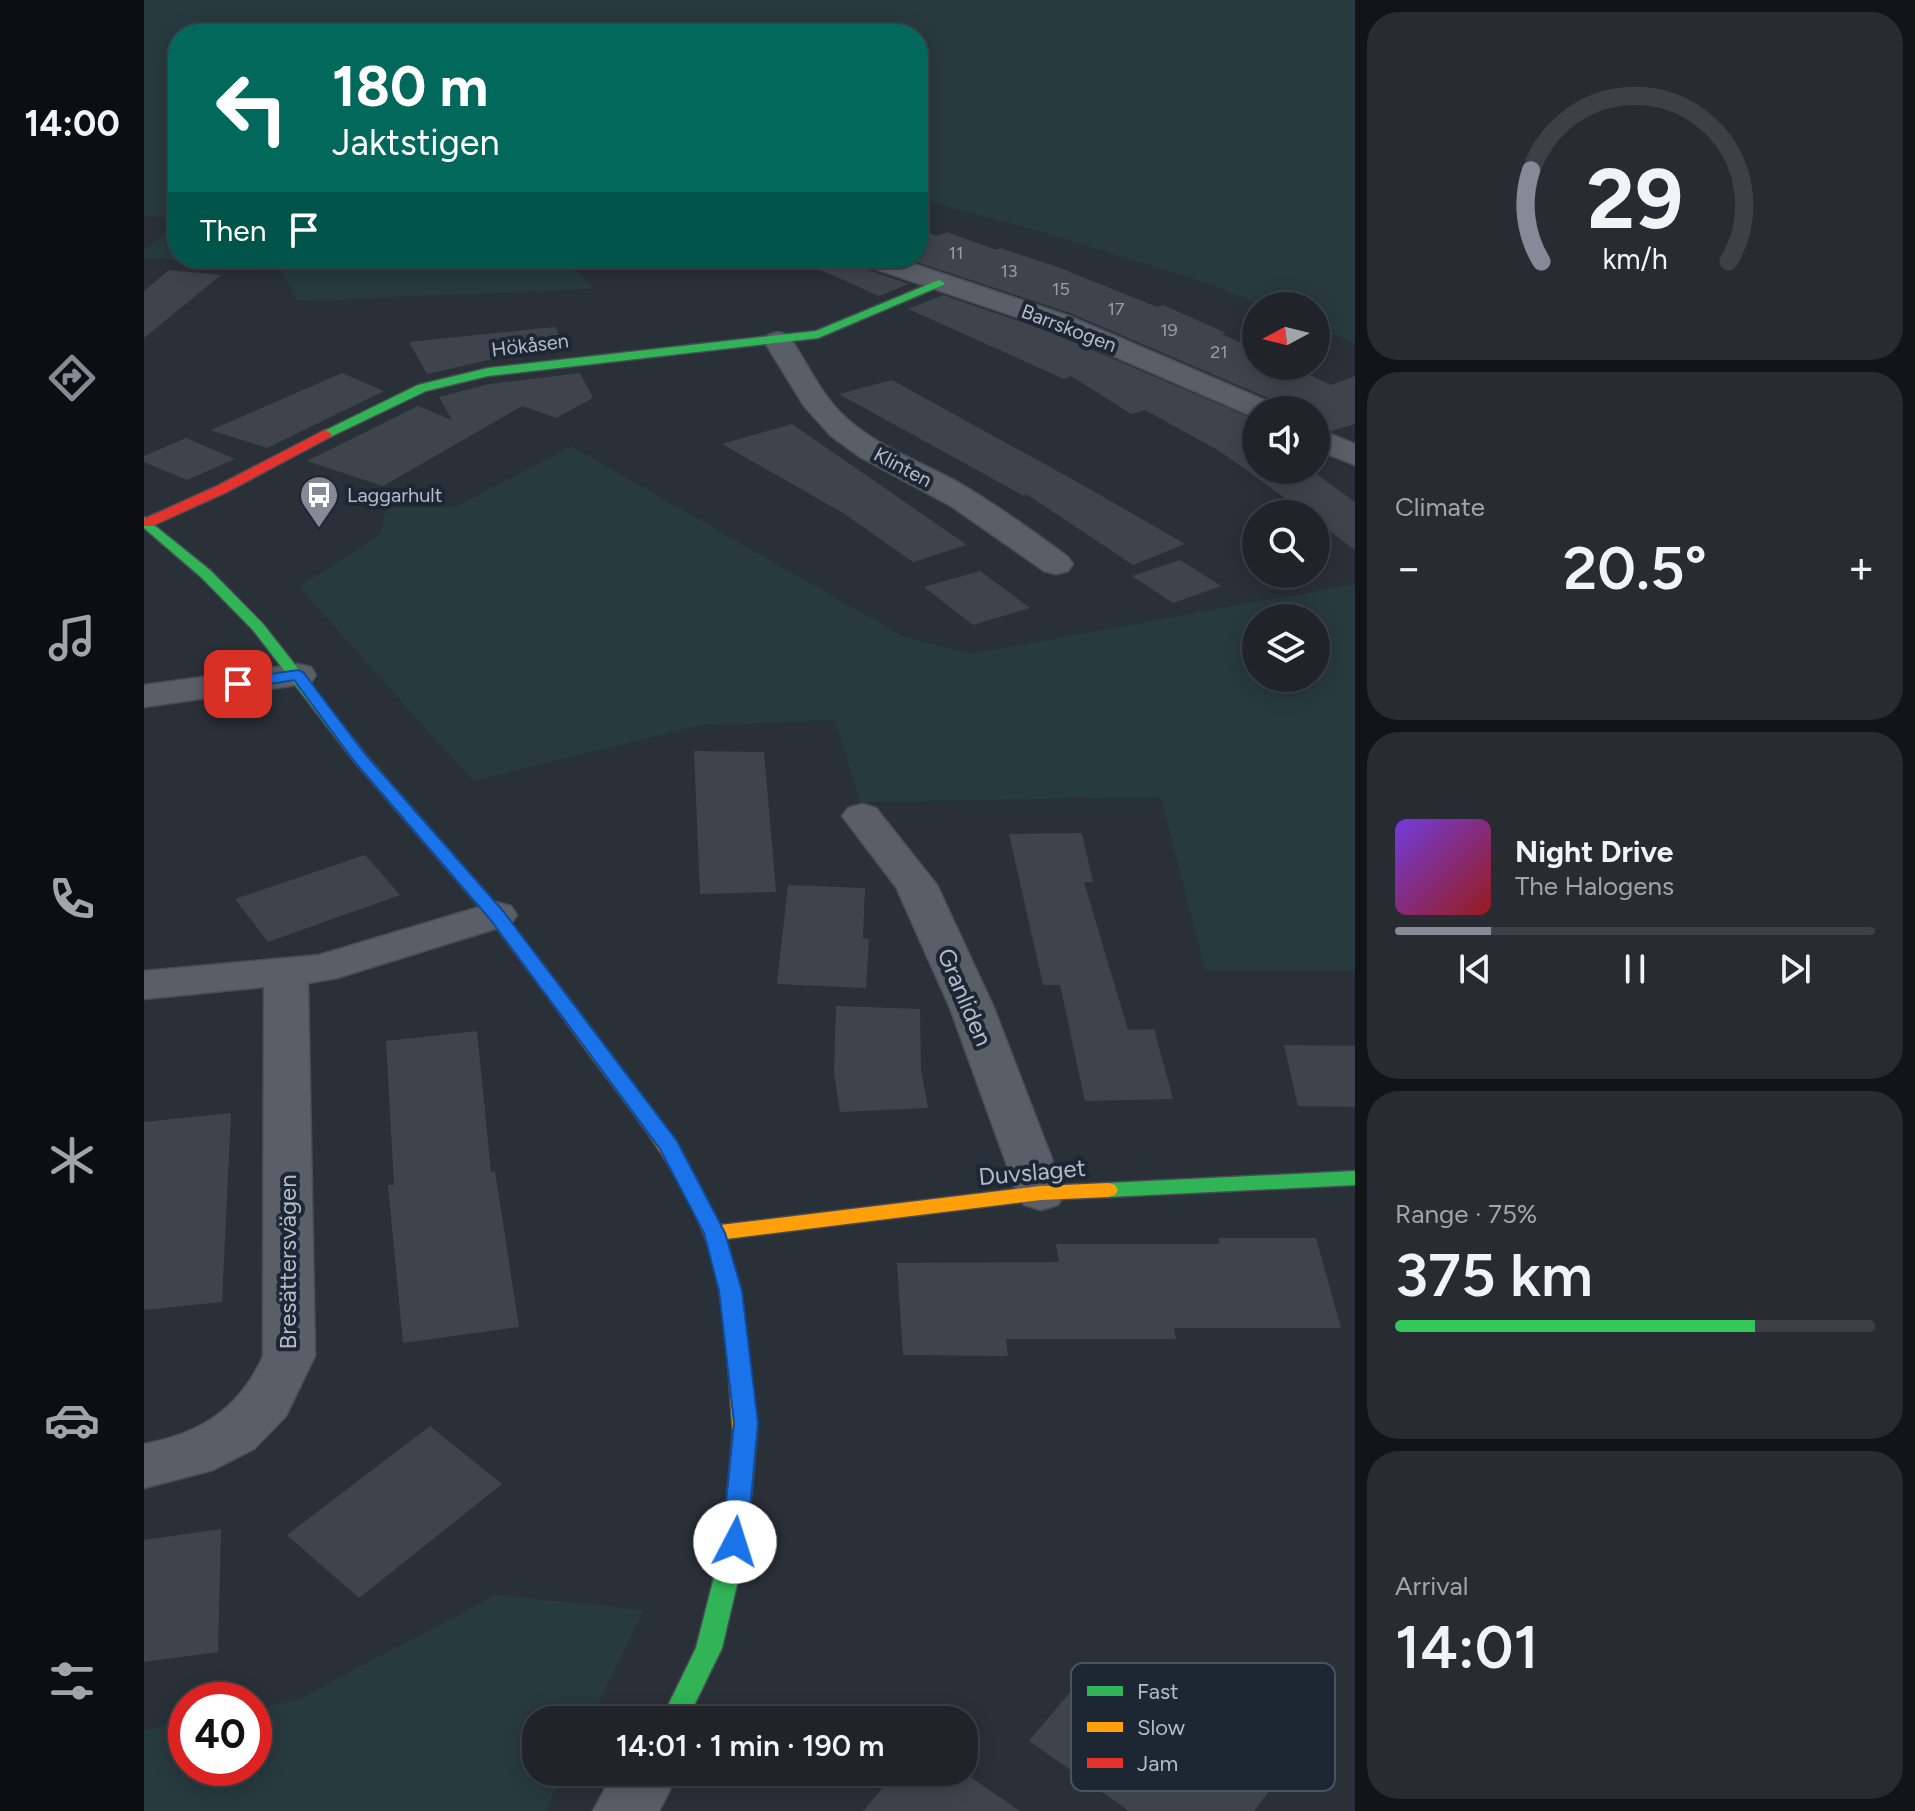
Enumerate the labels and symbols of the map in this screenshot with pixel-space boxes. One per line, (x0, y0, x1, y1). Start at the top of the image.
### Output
house number: 11 (949, 242, 963, 264)
house number: 13 (1000, 260, 1018, 282)
house number: 15 (1052, 278, 1070, 300)
north arrow (1242, 292, 1330, 380)
house number: 17 (1107, 298, 1125, 320)
street label: Barrskogen (1018, 299, 1120, 357)
house number: 19 (1160, 319, 1178, 341)
street label: Hökåsen (490, 328, 570, 362)
house number: 21 (1210, 341, 1228, 363)
street label: Klinten (870, 442, 936, 492)
bus stop icon: Laggarhult (298, 474, 340, 529)
place label: Laggarhult (347, 483, 442, 507)
pin (204, 650, 272, 718)
street label: Granliden (931, 944, 999, 1050)
street label: Duvslaget (977, 1153, 1087, 1191)
street label: Bresättersvägen (273, 1174, 302, 1350)
position arrow (693, 1500, 777, 1584)
legend (1071, 1663, 1335, 1791)
text: Fast (1137, 1678, 1179, 1705)
speed limit sign: 40 (168, 1682, 272, 1786)
text: Slow (1137, 1714, 1186, 1741)
text: Jam (1137, 1750, 1178, 1777)

